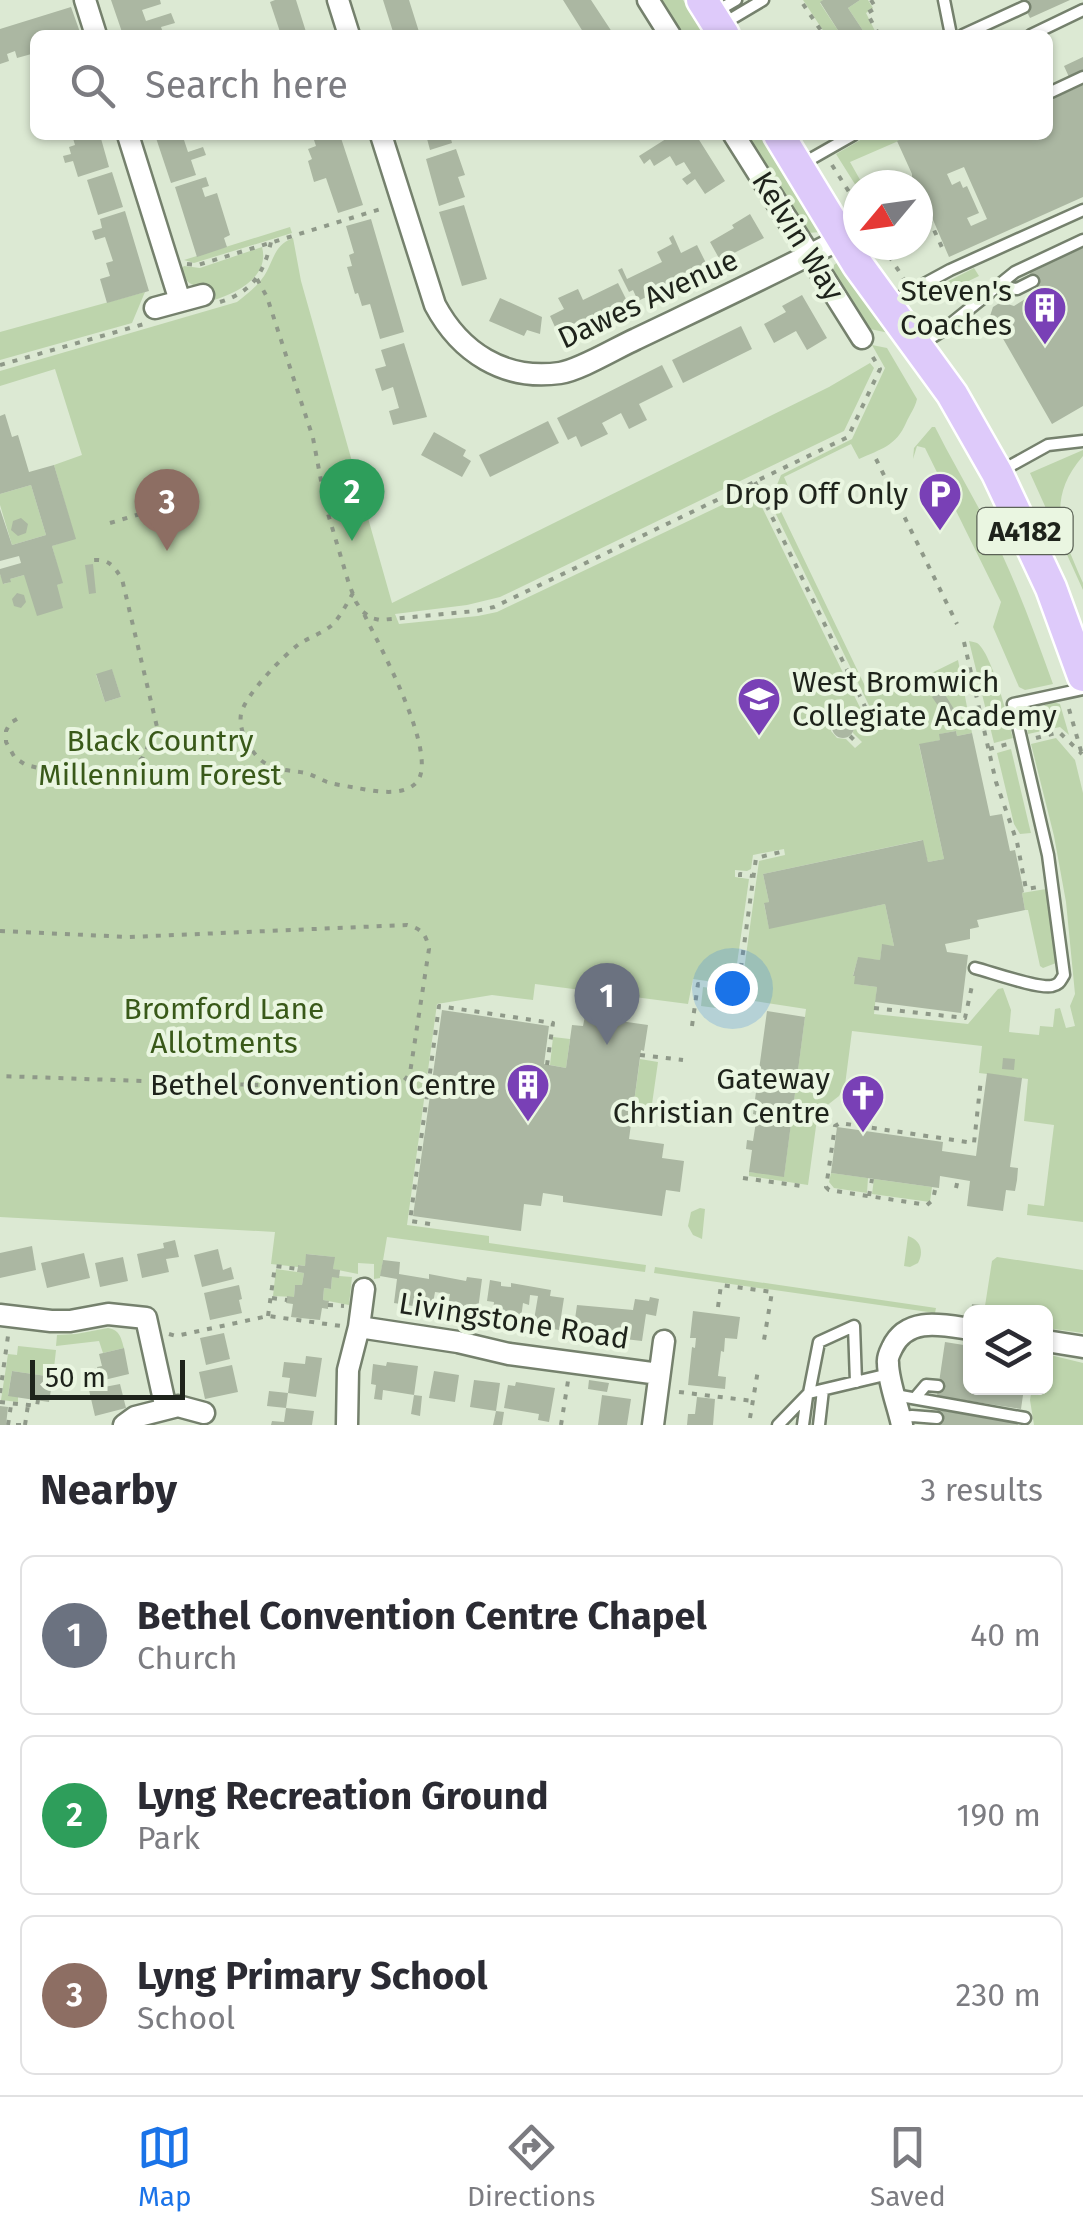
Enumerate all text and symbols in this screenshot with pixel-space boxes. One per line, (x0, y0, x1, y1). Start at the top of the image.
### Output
search box (30, 30, 1053, 140)
icon: search (65, 58, 120, 113)
text: Search here (145, 62, 348, 108)
street label: Kelvin Way (744, 165, 852, 307)
north arrow (843, 170, 933, 260)
street label: Dawes Avenue (552, 242, 744, 356)
place label: Steven's Coaches (900, 273, 1012, 343)
building icon: Steven's Coaches (1022, 285, 1068, 346)
pin: 2 (320, 458, 384, 541)
pin: 3 (134, 468, 200, 551)
parking icon: Drop Off Only (917, 471, 963, 532)
place label: Drop Off Only (724, 476, 908, 512)
road number: A4182 (978, 508, 1072, 554)
place label: West Bromwich Collegiate Academy (792, 664, 1057, 734)
school or university icon: West Bromwich Collegiate Academy (736, 676, 782, 737)
park label: Black Country Millennium Forest (38, 723, 282, 793)
pin: 1 (574, 962, 640, 1045)
your location (707, 963, 758, 1014)
park label: Bromford Lane Allotments (124, 991, 324, 1061)
place label: Gateway Christian Centre (613, 1061, 830, 1131)
building icon: Bethel Convention Centre (505, 1062, 551, 1123)
place label: Bethel Convention Centre (150, 1067, 496, 1103)
church icon: Gateway Christian Centre (840, 1073, 886, 1134)
street label: Livingstone Road (396, 1285, 632, 1357)
map controls (963, 1305, 1053, 1395)
button: layers (963, 1305, 1053, 1395)
scale bar (30, 1355, 185, 1400)
text: 50 m (45, 1361, 106, 1394)
text: Nearby (40, 1465, 177, 1515)
text: 3 results (920, 1471, 1043, 1509)
text: Bethel Convention Centre Chapel (137, 1593, 707, 1639)
text: 1 (67, 1616, 82, 1654)
text: 40 m (970, 1616, 1041, 1654)
text: Church (137, 1639, 237, 1677)
text: Lyng Recreation Ground (137, 1773, 549, 1819)
text: 2 (66, 1796, 83, 1834)
text: 190 m (957, 1796, 1041, 1834)
text: Park (137, 1819, 200, 1857)
text: Lyng Primary School (137, 1953, 488, 1999)
text: 3 (66, 1976, 83, 2014)
text: 230 m (956, 1976, 1041, 2014)
text: School (137, 1999, 235, 2037)
tab: Map (137, 2120, 192, 2213)
tab: Directions (467, 2120, 595, 2213)
tab: Saved (870, 2120, 946, 2213)

